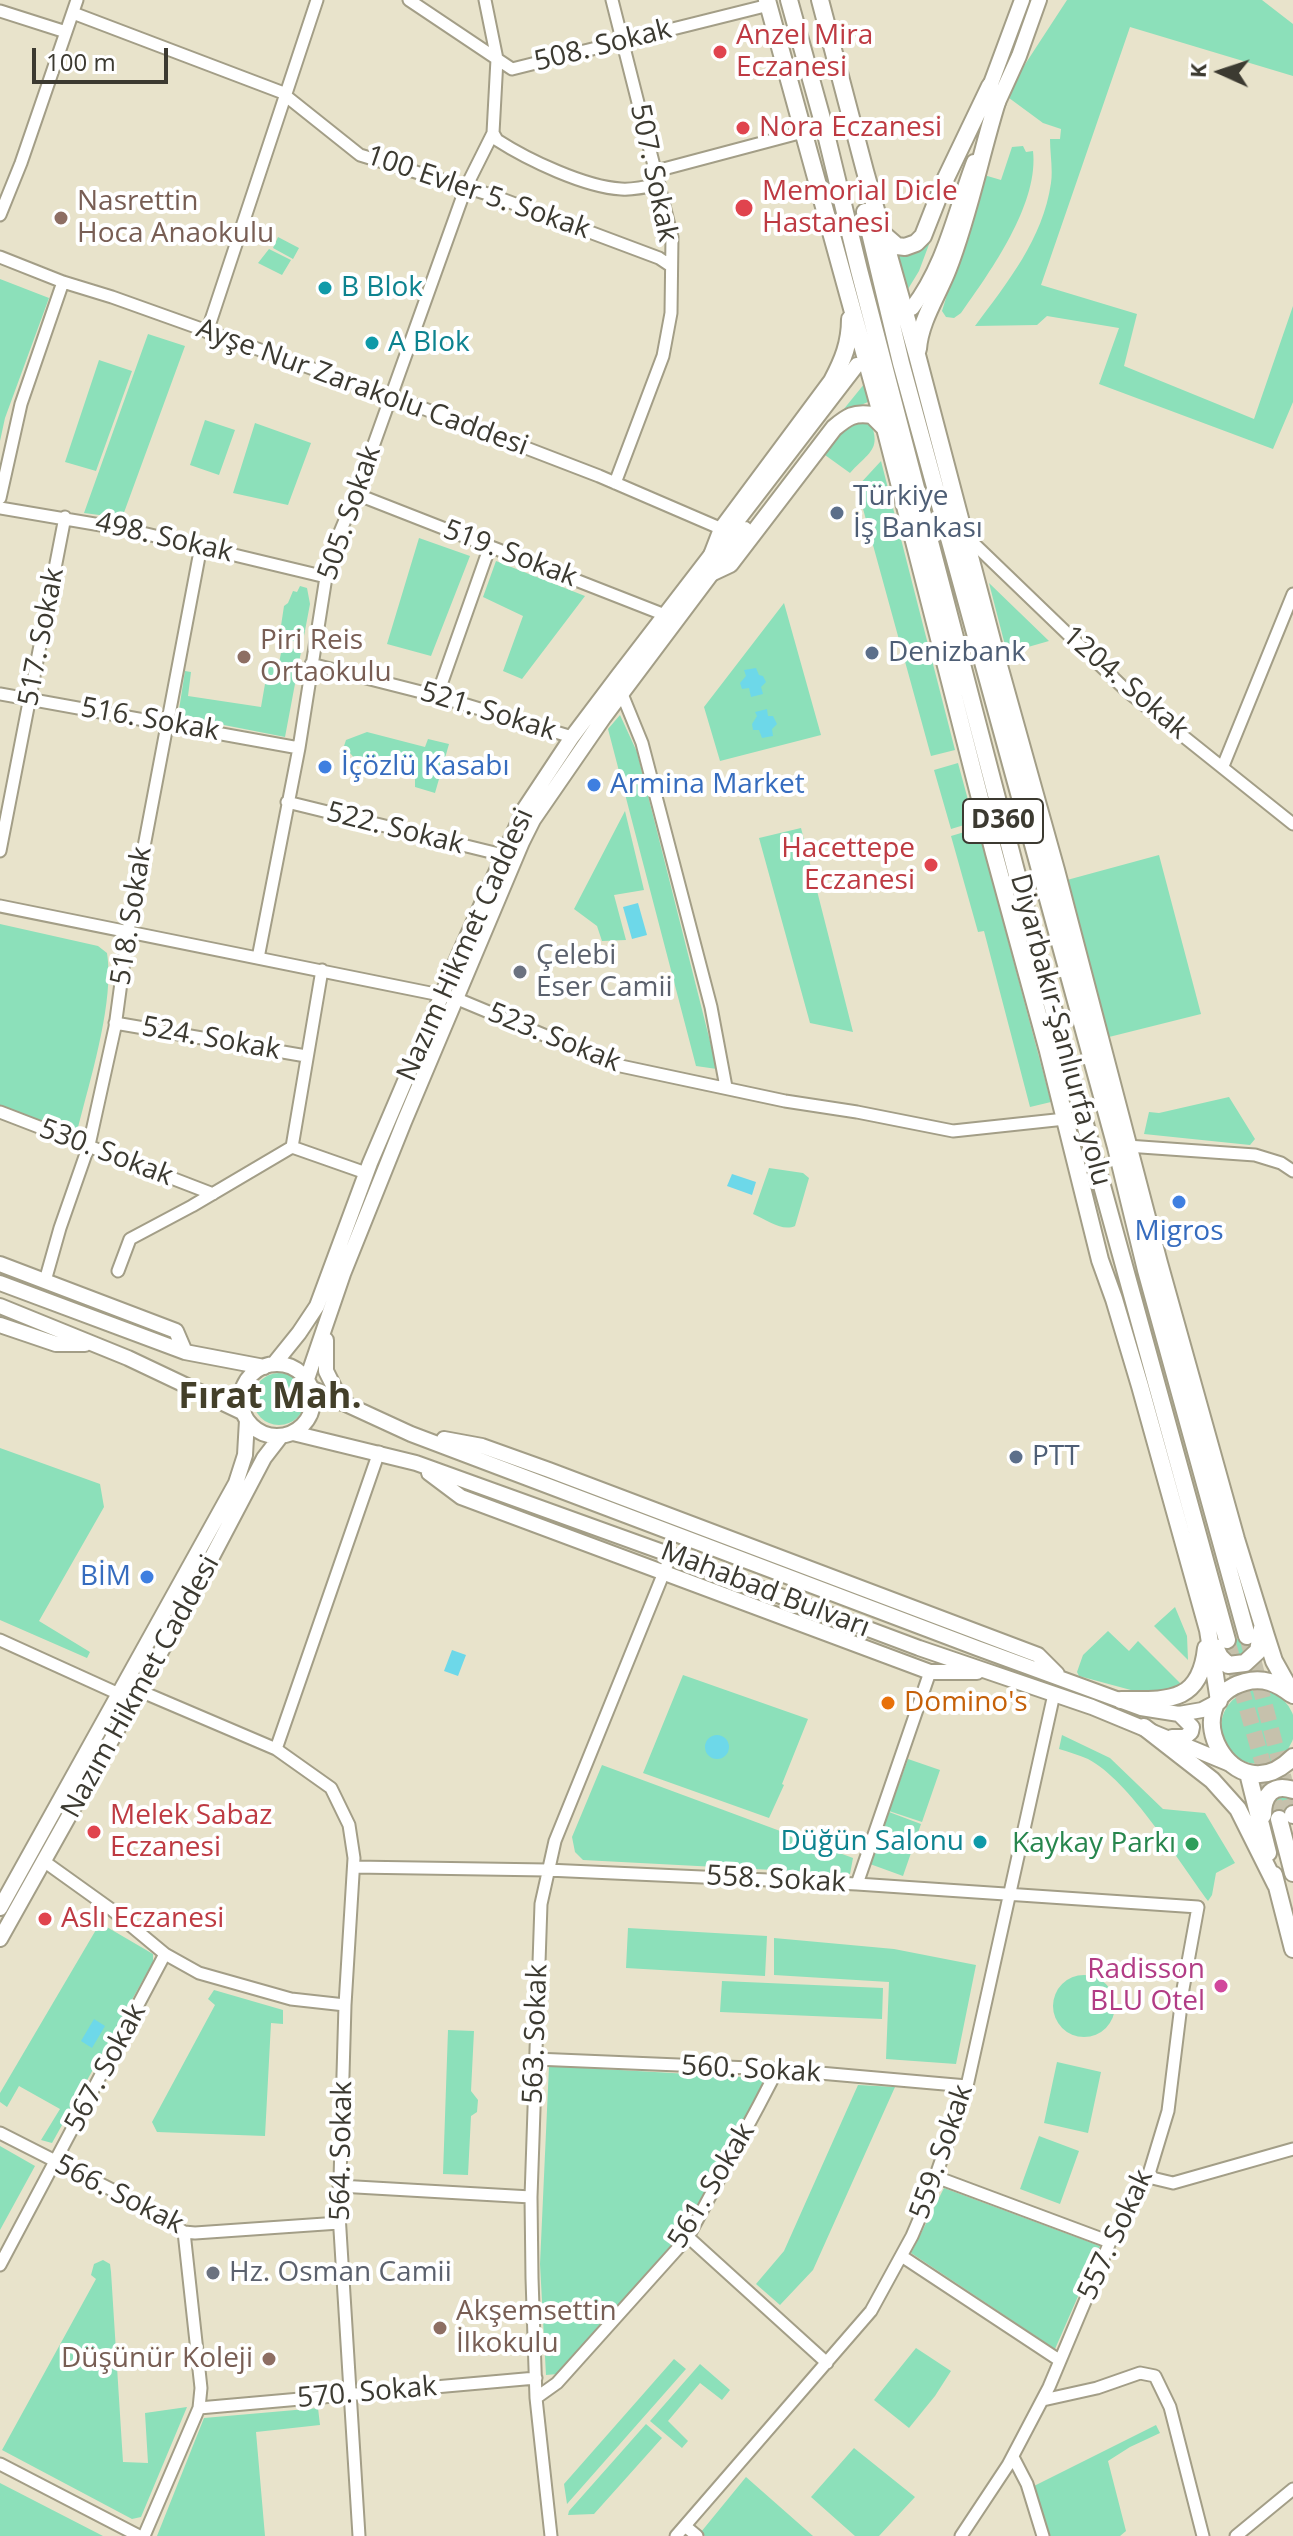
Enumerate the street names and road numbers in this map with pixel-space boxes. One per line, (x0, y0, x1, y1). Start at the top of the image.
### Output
street label: 508. Sokak (531, 13, 675, 79)
street label: 507. Sokak (622, 101, 684, 245)
street label: 100 Evler 5. Sokak (362, 139, 594, 247)
street label: Ayşe Nur Zarakolu Caddesi (192, 312, 532, 464)
street label: 505. Sokak (311, 441, 389, 585)
street label: 498. Sokak (92, 506, 236, 570)
street label: 519. Sokak (439, 513, 581, 595)
street label: 517. Sokak (12, 565, 72, 709)
street label: 1204. Sokak (1055, 619, 1195, 747)
street label: 521. Sokak (416, 675, 560, 749)
street label: 516. Sokak (78, 691, 222, 749)
street label: 522. Sokak (323, 796, 467, 862)
road number: D360 (963, 799, 1043, 843)
street label: Nazım Hikmet Caddesi (391, 803, 541, 1087)
street label: 518. Sokak (104, 844, 160, 988)
street label: Diyarbakır-Şanlıurfa yolu (1002, 870, 1118, 1190)
street label: 523. Sokak (483, 996, 625, 1080)
street label: 524. Sokak (139, 1010, 283, 1068)
street label: 530. Sokak (35, 1112, 177, 1194)
street label: Mahabad Bulvarı (656, 1535, 874, 1645)
street label: Nazım Hikmet Caddesi (55, 1550, 227, 1824)
street label: 558. Sokak (705, 1860, 847, 1900)
street label: 563. Sokak (517, 1964, 555, 2104)
street label: 567. Sokak (58, 1998, 154, 2138)
street label: 560. Sokak (680, 2050, 822, 2090)
street label: 559. Sokak (903, 2080, 981, 2224)
street label: 564. Sokak (324, 2081, 360, 2221)
street label: 561. Sokak (662, 2117, 762, 2255)
street label: 566. Sokak (49, 2148, 189, 2242)
street label: 557. Sokak (1071, 2165, 1161, 2305)
street label: 570. Sokak (296, 2370, 438, 2416)

